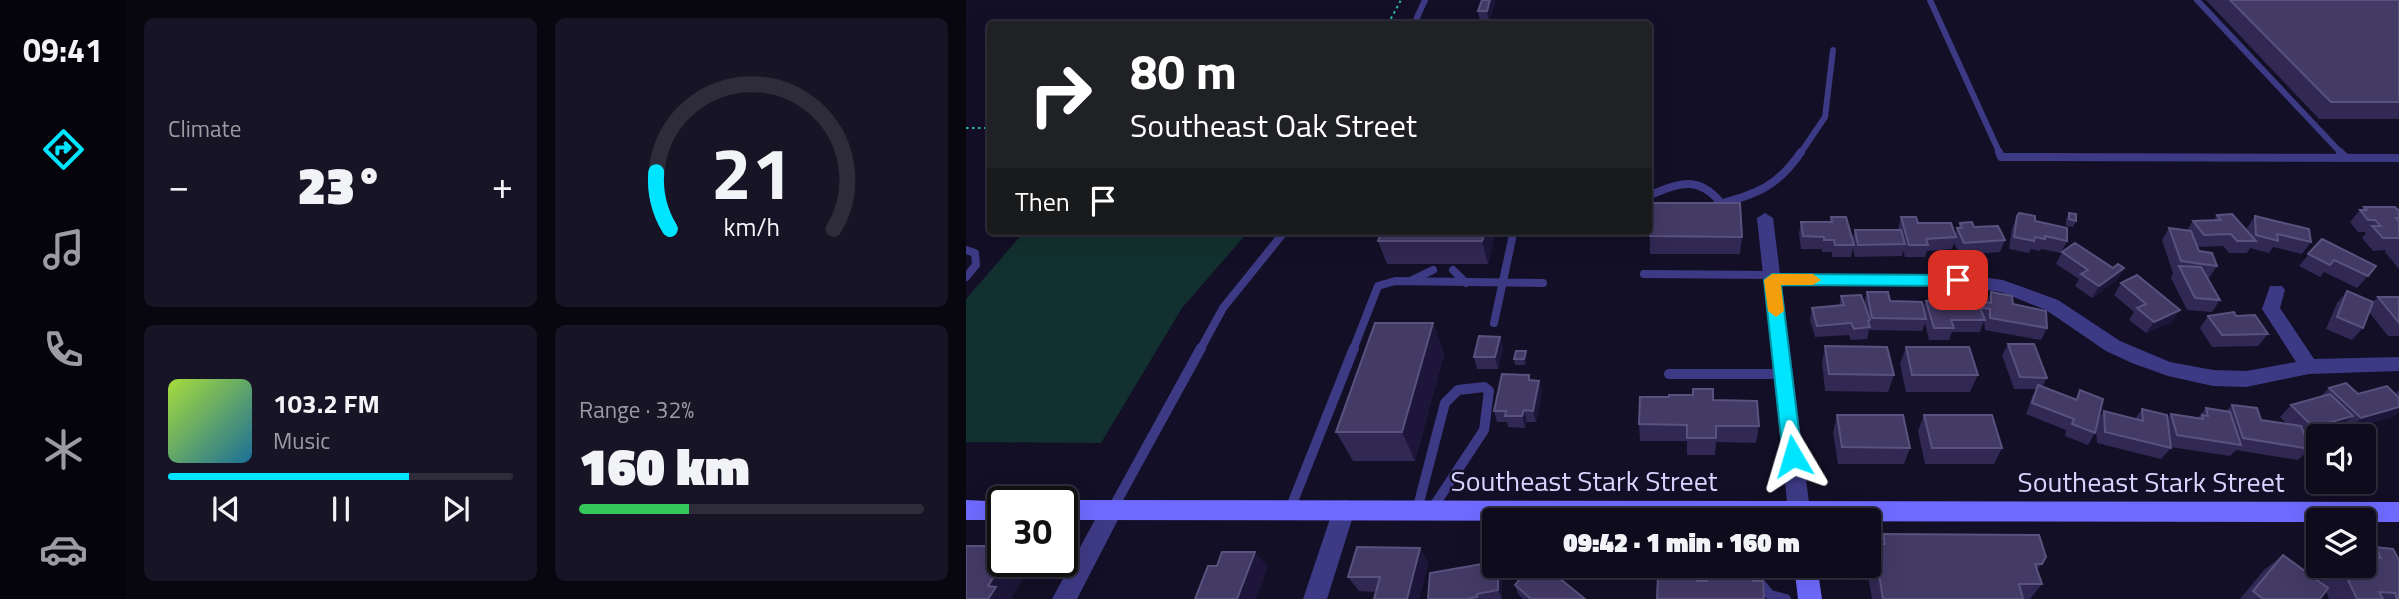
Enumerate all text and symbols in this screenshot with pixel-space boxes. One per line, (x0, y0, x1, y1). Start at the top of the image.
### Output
text: 09:41 (23, 26, 103, 74)
text: 80 m (1130, 33, 1237, 108)
icon: right (1015, 49, 1106, 140)
text: Southeast Oak Street (1130, 101, 1417, 149)
text: Climate (168, 111, 241, 146)
text: 21 (711, 117, 792, 227)
icon: directions (39, 125, 88, 174)
text: 23° (298, 145, 383, 224)
text: − (168, 156, 189, 214)
text: + (492, 156, 513, 214)
text: Then (1015, 182, 1070, 221)
icon: arrive (1084, 182, 1122, 220)
text: km/h (723, 207, 780, 245)
icon: music (39, 225, 88, 274)
pin (1928, 250, 1988, 310)
icon: arrive (1939, 261, 1977, 299)
icon: phone (39, 325, 88, 374)
text: 103.2 FM (273, 384, 380, 423)
text: Range · 32% (579, 392, 694, 427)
position arrow (1756, 419, 1830, 493)
text: Music (273, 423, 330, 458)
map controls (2306, 424, 2376, 578)
button: sound (2306, 424, 2376, 494)
icon: climate (39, 425, 88, 474)
text: 160 km (579, 426, 750, 505)
street label: Southeast Stark Street (1450, 459, 1718, 502)
street label: Southeast Stark Street (2017, 460, 2285, 503)
speed limit sign: 30 (987, 486, 1078, 577)
icon: previous (207, 490, 245, 528)
icon: pause (322, 490, 360, 528)
icon: next (437, 490, 475, 528)
button: layers (2306, 508, 2376, 578)
text: 09:42 · 1 min · 160 m (1563, 523, 1800, 562)
icon: car (39, 525, 88, 574)

